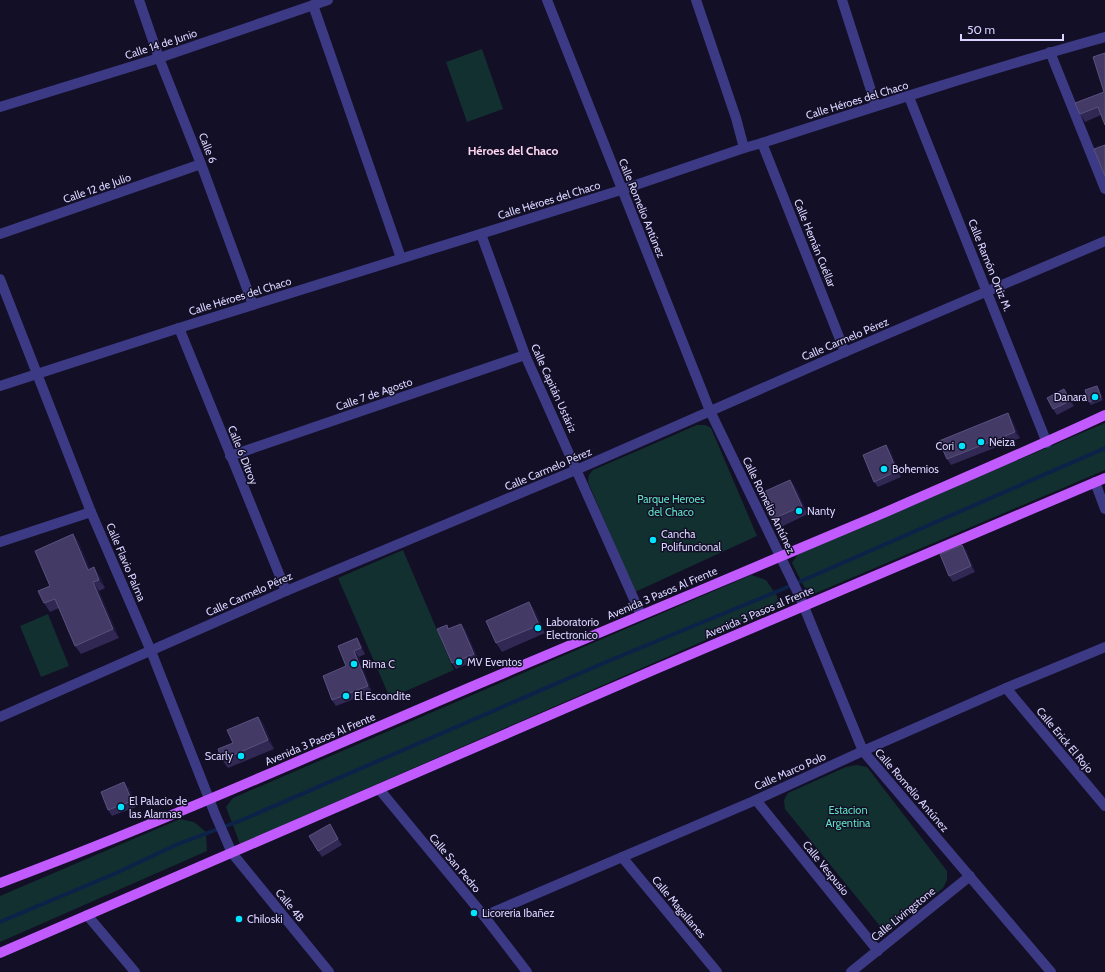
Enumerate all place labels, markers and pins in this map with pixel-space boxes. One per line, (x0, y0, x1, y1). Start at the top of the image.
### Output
place label: Danara (1054, 390, 1088, 404)
marker: Danara (1090, 392, 1100, 402)
place label: Neiza (989, 435, 1016, 449)
marker: Neiza (976, 437, 986, 447)
place label: Cori (936, 439, 954, 453)
marker: Cori (957, 441, 967, 451)
place label: Bohemios (892, 462, 939, 476)
marker: Bohemios (879, 464, 889, 474)
place label: Nanty (807, 504, 836, 518)
marker: Nanty (794, 506, 804, 516)
place label: Cancha Polifuncional (661, 527, 721, 554)
marker: Cancha Polifuncional (648, 535, 658, 545)
place label: Laboratorio Electronico (546, 615, 599, 642)
marker: Laboratorio Electronico (533, 623, 543, 633)
place label: MV Eventos (467, 655, 523, 669)
place label: Rima C (362, 657, 395, 671)
marker: MV Eventos (454, 657, 464, 667)
marker: Rima C (349, 659, 359, 669)
place label: El Escondite (354, 689, 411, 703)
marker: El Escondite (341, 691, 351, 701)
place label: Scarly (205, 749, 233, 763)
marker: Scarly (236, 751, 246, 761)
place label: El Palacio de las Alarmas (129, 794, 187, 821)
marker: El Palacio de las Alarmas (116, 802, 126, 812)
place label: Licoreria Ibañez (482, 906, 554, 920)
marker: Licoreria Ibañez (469, 908, 479, 918)
place label: Chiloski (247, 912, 282, 926)
marker: Chiloski (234, 914, 244, 924)

